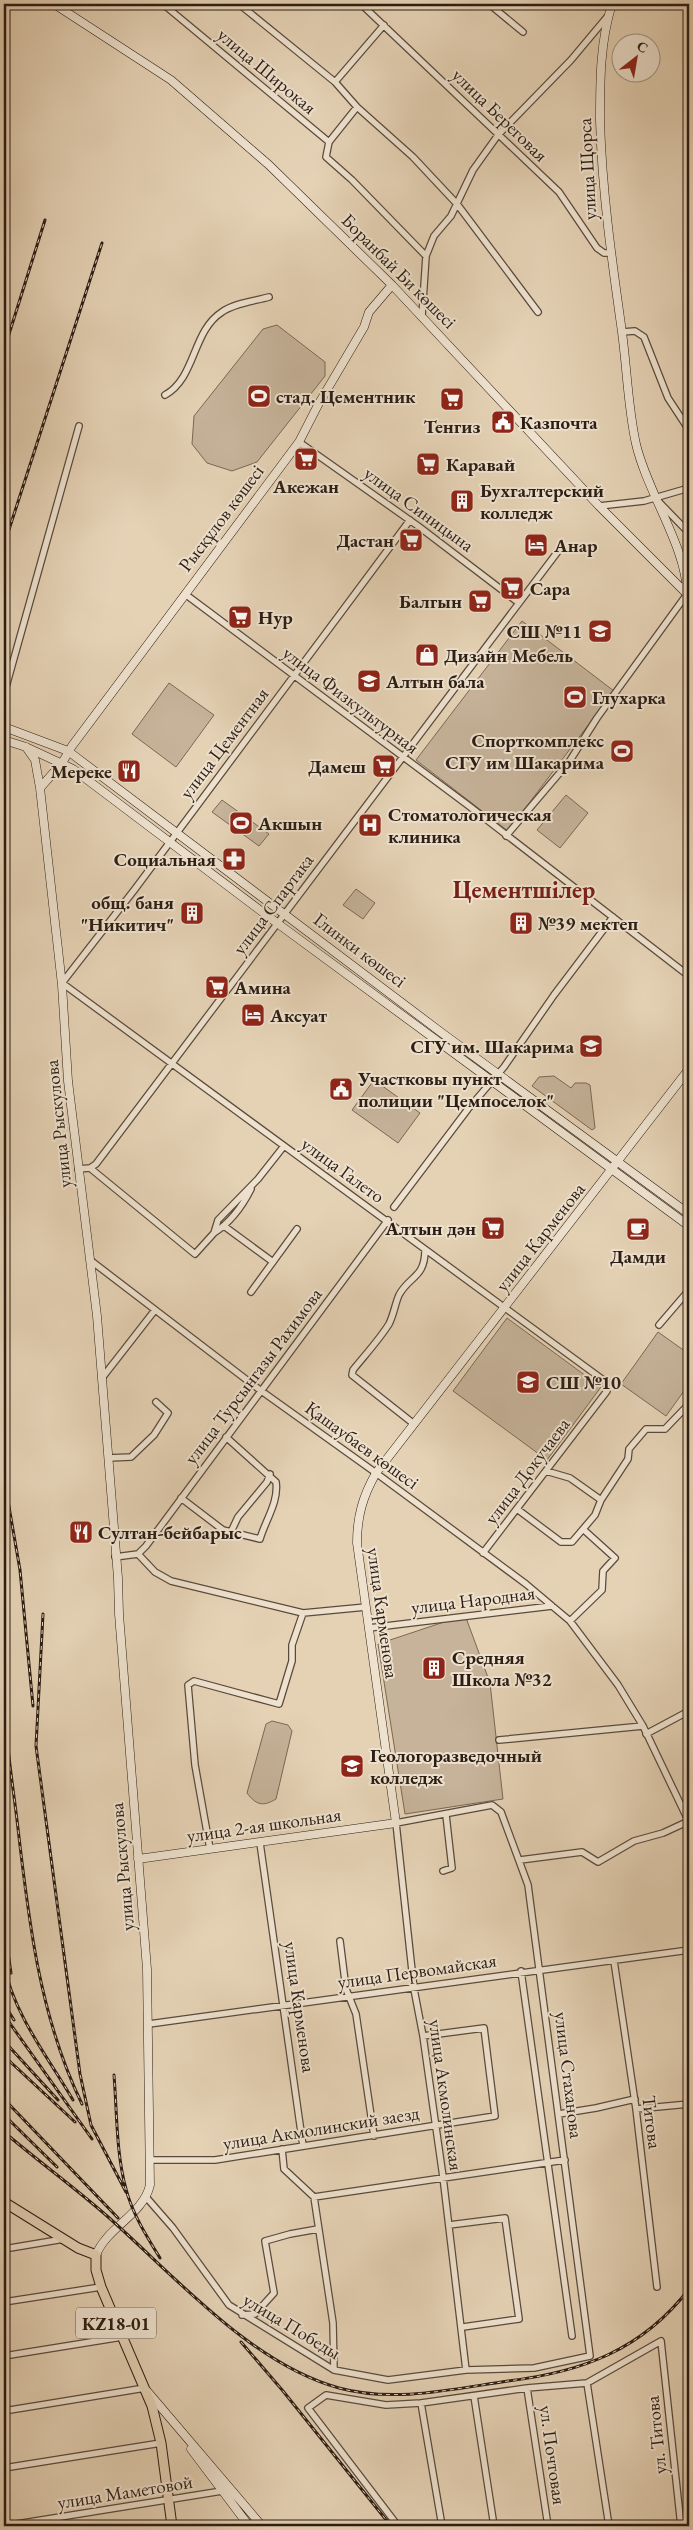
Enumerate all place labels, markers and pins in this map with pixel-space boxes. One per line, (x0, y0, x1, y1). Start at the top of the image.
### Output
sports icon: стад. Цементник (246, 383, 272, 409)
place label: стад. Цементник (276, 384, 416, 409)
supermarket icon: Тенгиз (439, 386, 465, 412)
public building icon: Казпочта (490, 409, 516, 435)
place label: Казпочта (520, 410, 598, 435)
place label: Тенгиз (424, 414, 480, 439)
supermarket icon: Акежан (293, 446, 319, 472)
supermarket icon: Каравай (415, 451, 441, 477)
place label: Каравай (446, 452, 515, 477)
place label: Акежан (272, 474, 339, 499)
place label: Бухгалтерский колледж (480, 478, 604, 525)
building icon: Бухгалтерский колледж (449, 488, 475, 514)
supermarket icon: Дастан (398, 527, 424, 553)
place label: Дастан (336, 528, 394, 553)
hotel icon: Анар (523, 532, 549, 558)
place label: Анар (553, 533, 598, 558)
supermarket icon: Сара (499, 575, 525, 601)
place label: Сара (530, 576, 571, 601)
supermarket icon: Балгын (467, 588, 493, 614)
place label: Балгын (399, 589, 462, 614)
supermarket icon: Нур (227, 604, 253, 630)
place label: Нур (258, 605, 293, 630)
school or university icon: СШ №11 (587, 618, 613, 644)
place label: СШ №11 (507, 619, 582, 644)
shop icon: Дизайн Мебель (414, 642, 440, 668)
place label: Дизайн Мебель (444, 643, 573, 668)
school or university icon: Алтын бала (356, 668, 382, 694)
place label: Алтын бала (385, 669, 485, 694)
sports icon: Глухарка (562, 684, 588, 710)
place label: Глухарка (592, 685, 667, 710)
place label: Спорткомплекс СГУ им Шакарима (445, 728, 605, 775)
sports icon: Спорткомплекс СГУ им Шакарима (609, 738, 635, 764)
supermarket icon: Дамеш (371, 753, 397, 779)
place label: Дамеш (308, 754, 366, 779)
restaurant icon: Мереке (116, 758, 142, 784)
place label: Мереке (51, 759, 112, 784)
place label: Стоматологическая клиника (388, 802, 552, 849)
sports icon: Акшын (228, 810, 254, 836)
place label: Акшын (257, 811, 322, 836)
hospital icon: Стоматологическая клиника (357, 812, 383, 838)
pharmacy icon: Социальная (221, 846, 247, 872)
place label: Социальная (114, 847, 216, 872)
place label: общ. баня "Никитич" (81, 890, 174, 937)
building icon: общ. баня "Никитич" (179, 900, 205, 926)
building icon: №39 мектеп (508, 910, 534, 936)
place label: №39 мектеп (538, 911, 638, 936)
supermarket icon: Амина (204, 974, 230, 1000)
place label: Амина (233, 975, 292, 1000)
hotel icon: Аксуат (240, 1002, 266, 1028)
place label: Аксуат (269, 1003, 327, 1028)
school or university icon: СГУ им. Шакарима (578, 1033, 604, 1059)
place label: СГУ им. Шакарима (410, 1034, 575, 1059)
place label: Участковы пункт полиции "Цемпоселок" (357, 1066, 554, 1113)
public building icon: Участковы пункт полиции "Цемпоселок" (328, 1076, 354, 1102)
supermarket icon: Алтын дән (480, 1215, 506, 1241)
place label: Алтын дән (384, 1216, 476, 1241)
cafe icon: Дамди (625, 1216, 651, 1242)
place label: Дамди (610, 1244, 666, 1269)
school or university icon: СШ №10 (515, 1369, 541, 1395)
place label: СШ №10 (546, 1370, 621, 1395)
restaurant icon: Султан-бейбарыс (68, 1519, 94, 1545)
place label: Султан-бейбарыс (98, 1520, 242, 1545)
place label: Средняя Школа №32 (452, 1645, 552, 1692)
building icon: Средняя Школа №32 (421, 1655, 447, 1681)
place label: Геологоразведочный колледж (370, 1743, 542, 1790)
school or university icon: Геологоразведочный колледж (339, 1753, 365, 1779)

